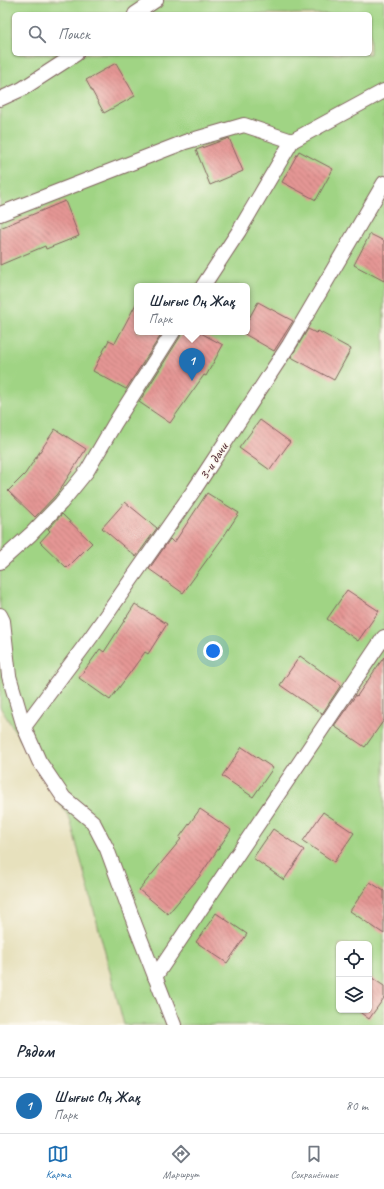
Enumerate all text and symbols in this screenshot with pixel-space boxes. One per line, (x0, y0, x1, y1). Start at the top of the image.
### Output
search box (12, 12, 372, 56)
icon: search (26, 23, 48, 45)
text: Поиск (58, 25, 90, 44)
popup (134, 283, 250, 335)
text: Шығыс Оң Жақ (149, 292, 235, 311)
text: Парк (149, 311, 172, 327)
pin: 1 (179, 348, 205, 381)
street label: 3-и дачи (195, 438, 233, 483)
your location (203, 641, 223, 661)
map controls (336, 941, 372, 1013)
button: locate (336, 941, 372, 977)
button: layers (336, 977, 372, 1013)
text: Рядом (16, 1041, 54, 1062)
text: Шығыс Оң Жақ (54, 1088, 140, 1107)
text: 1 (26, 1098, 32, 1114)
text: 80 m (346, 1098, 368, 1114)
text: Парк (54, 1107, 77, 1123)
tab: Карта (46, 1143, 71, 1181)
tab: Маршрут (163, 1143, 199, 1181)
tab: Сохранённые (290, 1143, 338, 1181)

